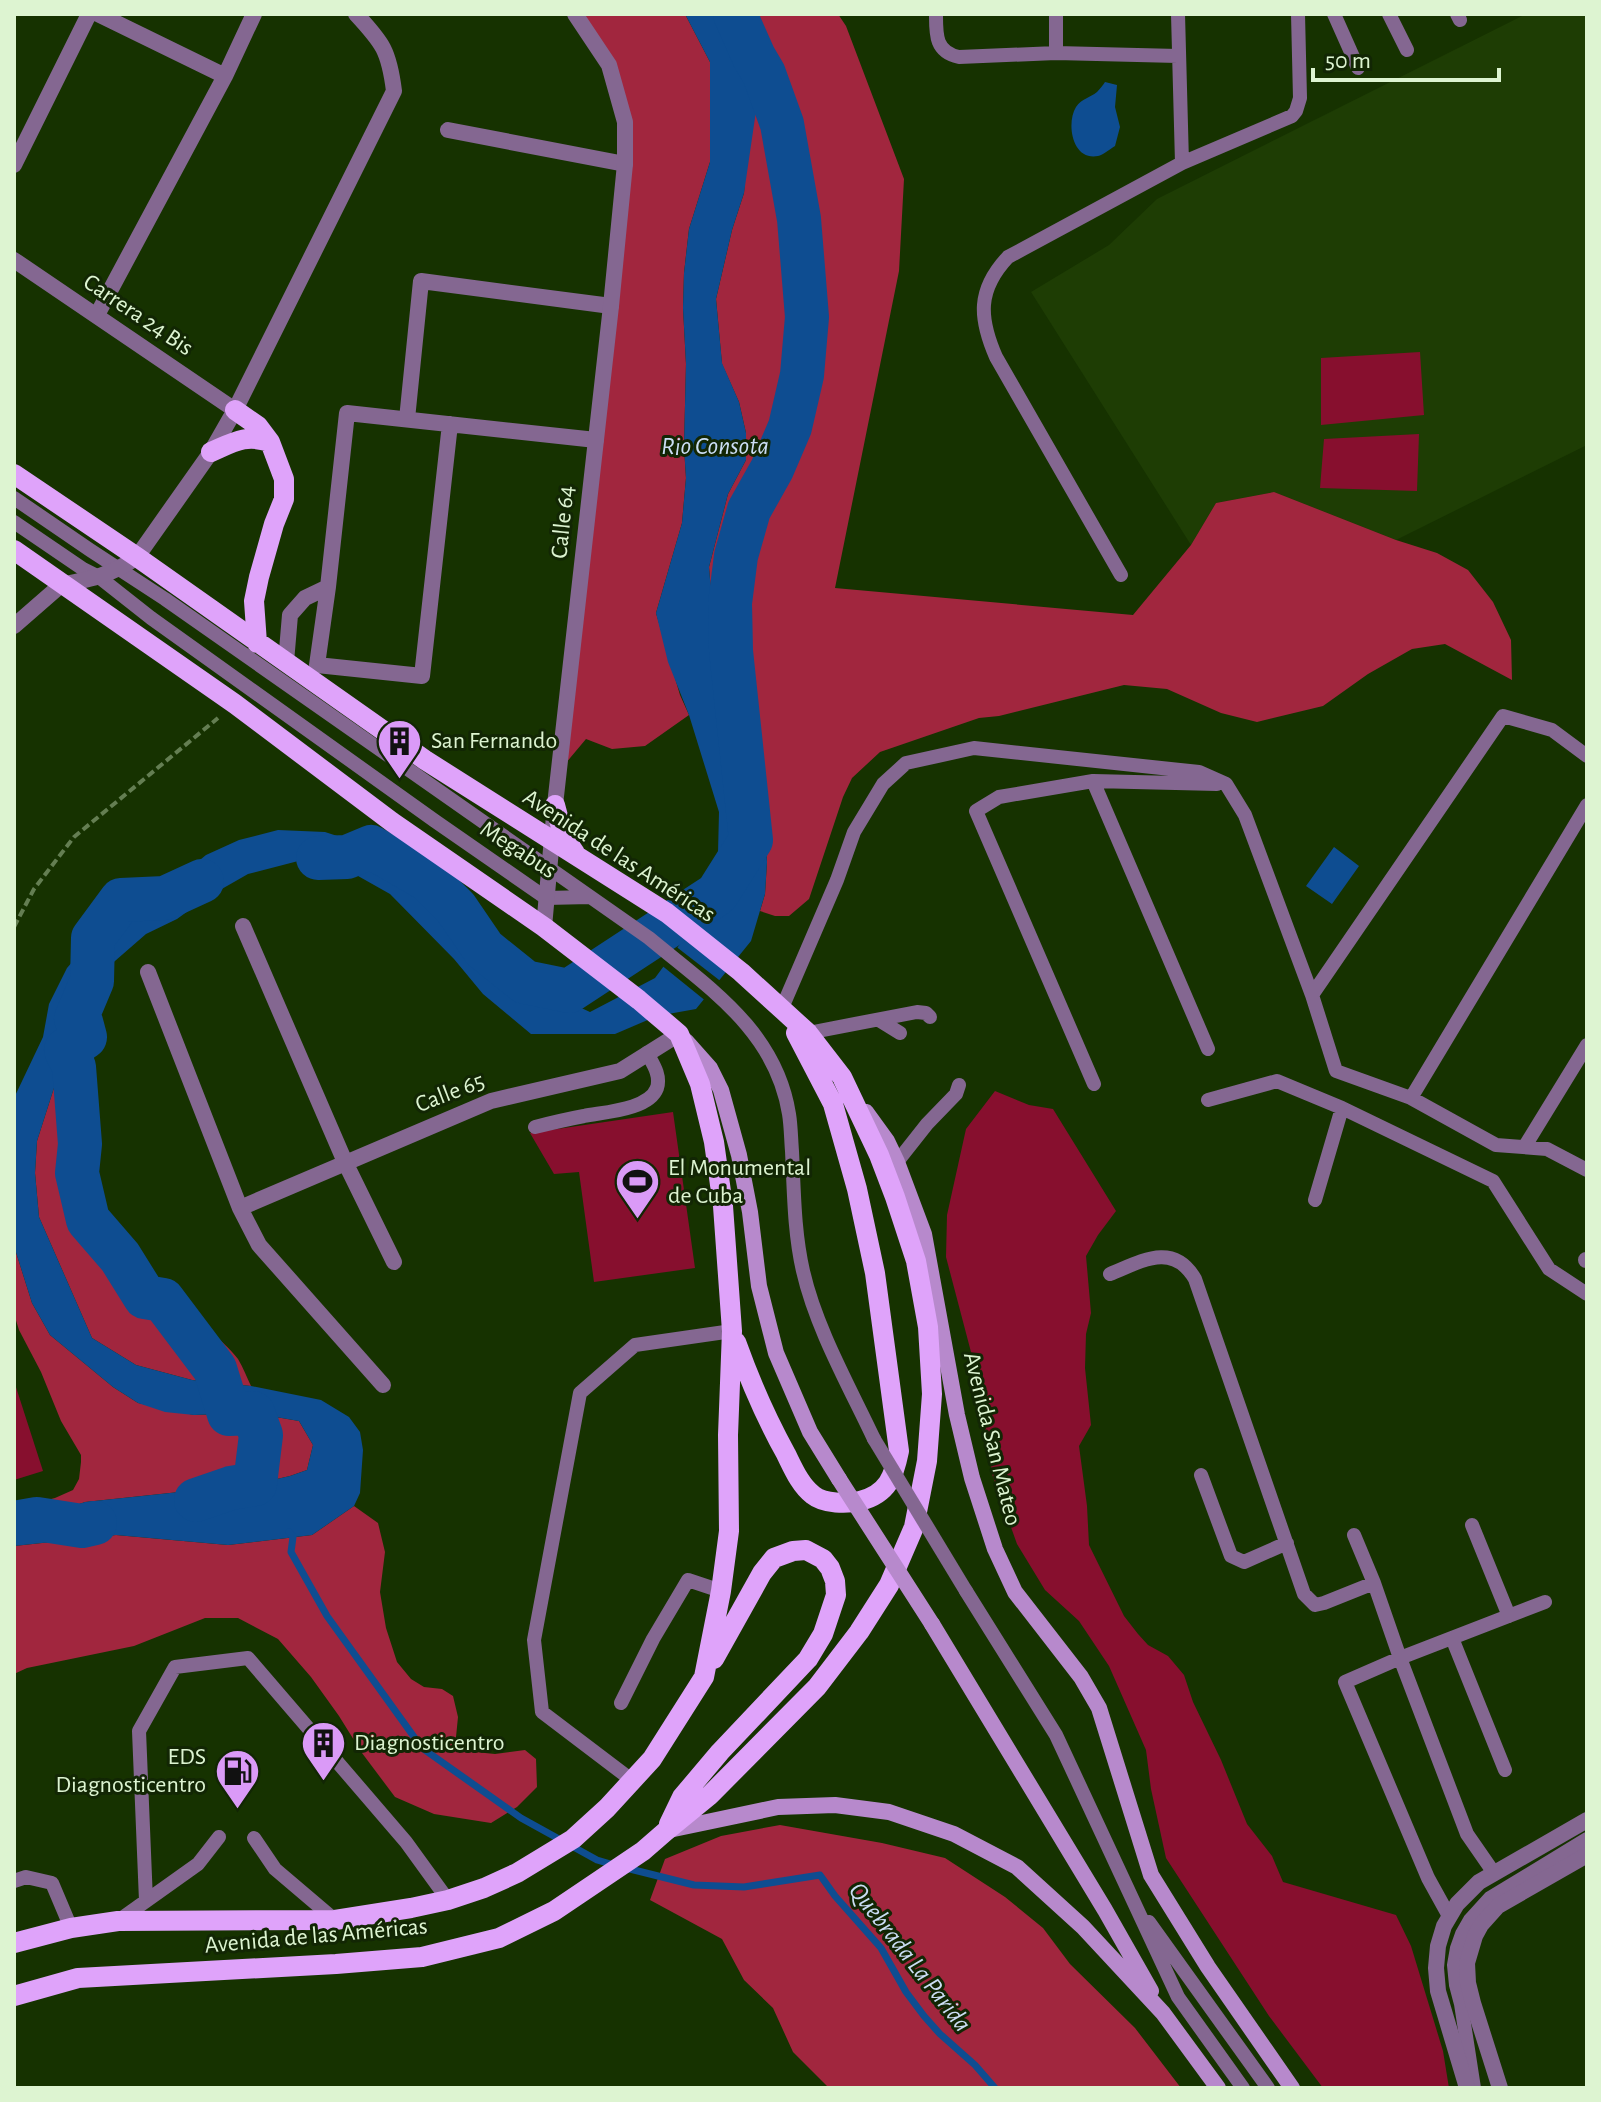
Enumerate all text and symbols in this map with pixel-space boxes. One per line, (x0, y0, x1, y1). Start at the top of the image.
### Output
scale bar (1313, 32, 1499, 82)
text: 50 m (1325, 49, 1371, 73)
street label: Carrera 24 Bis (79, 270, 197, 360)
water label: Rio Consota (661, 433, 769, 459)
street label: Calle 64 (547, 484, 579, 560)
building icon: San Fernando (376, 717, 424, 780)
place label: San Fernando (431, 729, 557, 753)
street label: Avenida de las Américas (519, 785, 719, 927)
street label: Megabus (476, 817, 560, 883)
street label: Calle 65 (412, 1069, 488, 1117)
place label: El Monumental de Cuba (668, 1156, 811, 1208)
sports icon: El Monumental de Cuba (613, 1158, 661, 1221)
street label: Avenida San Mateo (959, 1350, 1025, 1528)
building icon: Diagnosticentro (299, 1719, 347, 1782)
place label: Diagnosticentro (354, 1731, 504, 1755)
place label: EDS Diagnosticentro (56, 1745, 206, 1797)
fuel station icon: EDS Diagnosticentro (213, 1747, 261, 1810)
water label: Quebrada La Parida (844, 1877, 976, 2037)
street label: Avenida de las Américas (204, 1914, 428, 1958)

